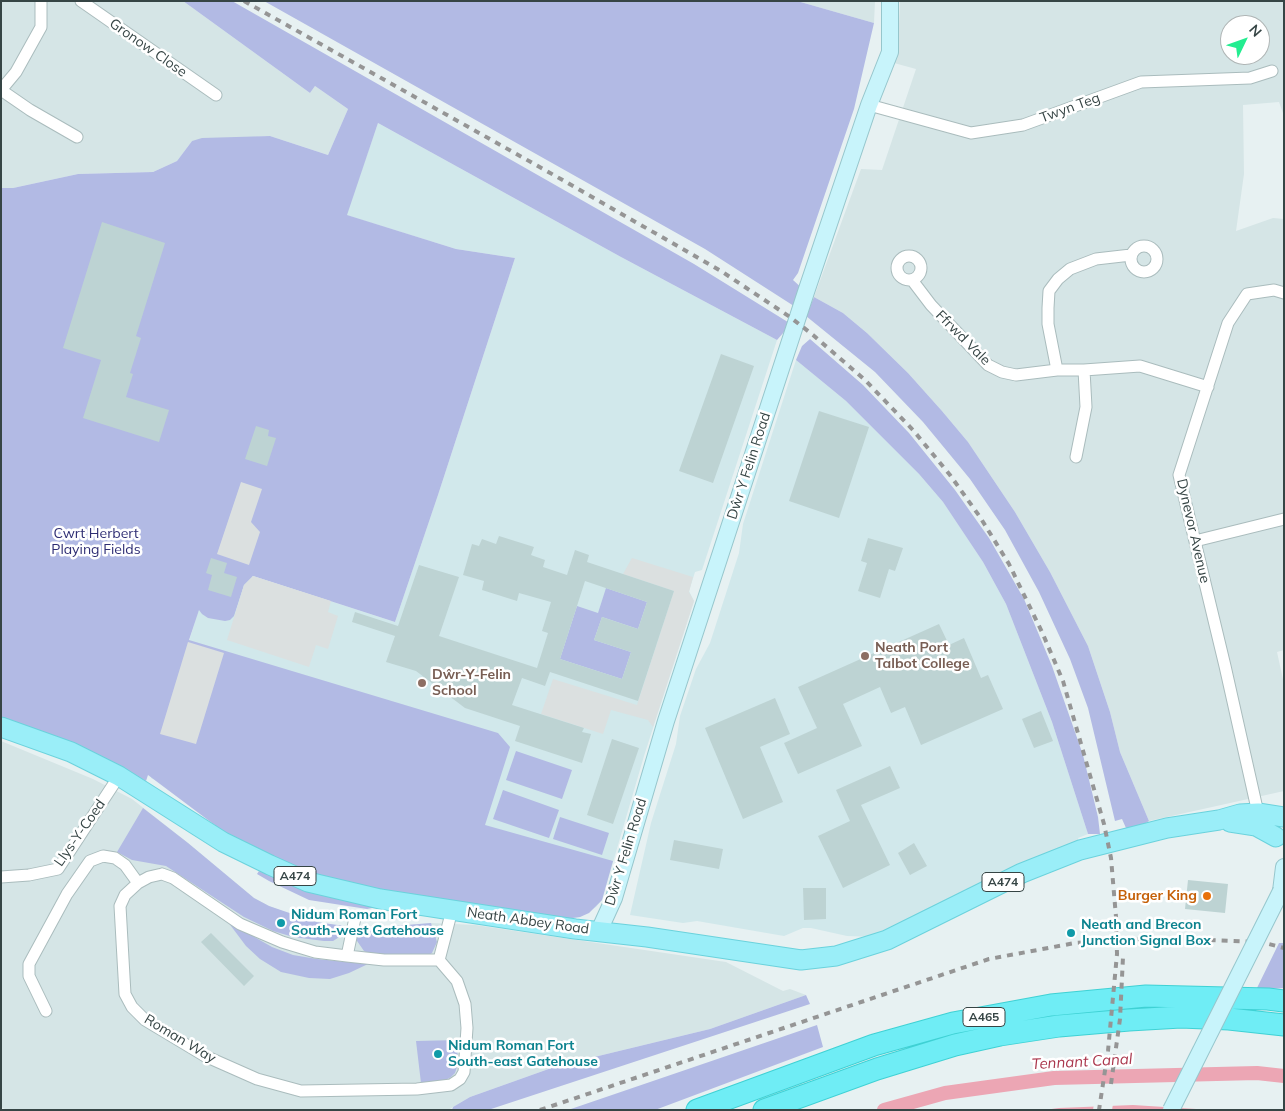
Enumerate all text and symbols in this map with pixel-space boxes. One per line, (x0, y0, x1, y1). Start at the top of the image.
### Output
street label: Gronow Close (106, 15, 190, 81)
north arrow (1220, 15, 1270, 65)
text: N (1245, 21, 1266, 41)
street label: Twyn Teg (1038, 89, 1102, 127)
street label: Ffrwd Vale (932, 307, 994, 369)
street label: Dŵr Y Felin Road (724, 410, 774, 522)
street label: Dynevor Avenue (1173, 477, 1213, 585)
park label: Cwrt Herbert Playing Fields (51, 526, 141, 558)
place label: Neath Port Talbot College (875, 640, 970, 672)
marker: Neath Port Talbot College (859, 650, 871, 662)
place label: Dŵr-Y-Felin School (432, 667, 511, 700)
marker: Dŵr-Y-Felin School (416, 677, 428, 689)
street label: Llys-Y-Coed (51, 796, 109, 870)
street label: Dŵr Y Felin Road (602, 796, 650, 908)
road number: A474 (274, 866, 316, 886)
road number: A474 (982, 872, 1024, 892)
place label: Burger King (1118, 888, 1197, 904)
marker: Burger King (1201, 890, 1213, 902)
street label: Neath Abbey Road (466, 904, 590, 938)
place label: Nidum Roman Fort South-west Gatehouse (291, 907, 444, 940)
marker: Nidum Roman Fort South-west Gatehouse (275, 917, 287, 929)
place label: Neath and Brecon Junction Signal Box (1081, 917, 1211, 950)
marker: Neath and Brecon Junction Signal Box (1065, 927, 1077, 939)
road number: A465 (963, 1008, 1005, 1026)
street label: Roman Way (141, 1011, 219, 1067)
place label: Nidum Roman Fort South-east Gatehouse (448, 1038, 598, 1070)
marker: Nidum Roman Fort South-east Gatehouse (432, 1048, 444, 1060)
water label: Tennant Canal (1031, 1050, 1133, 1074)

